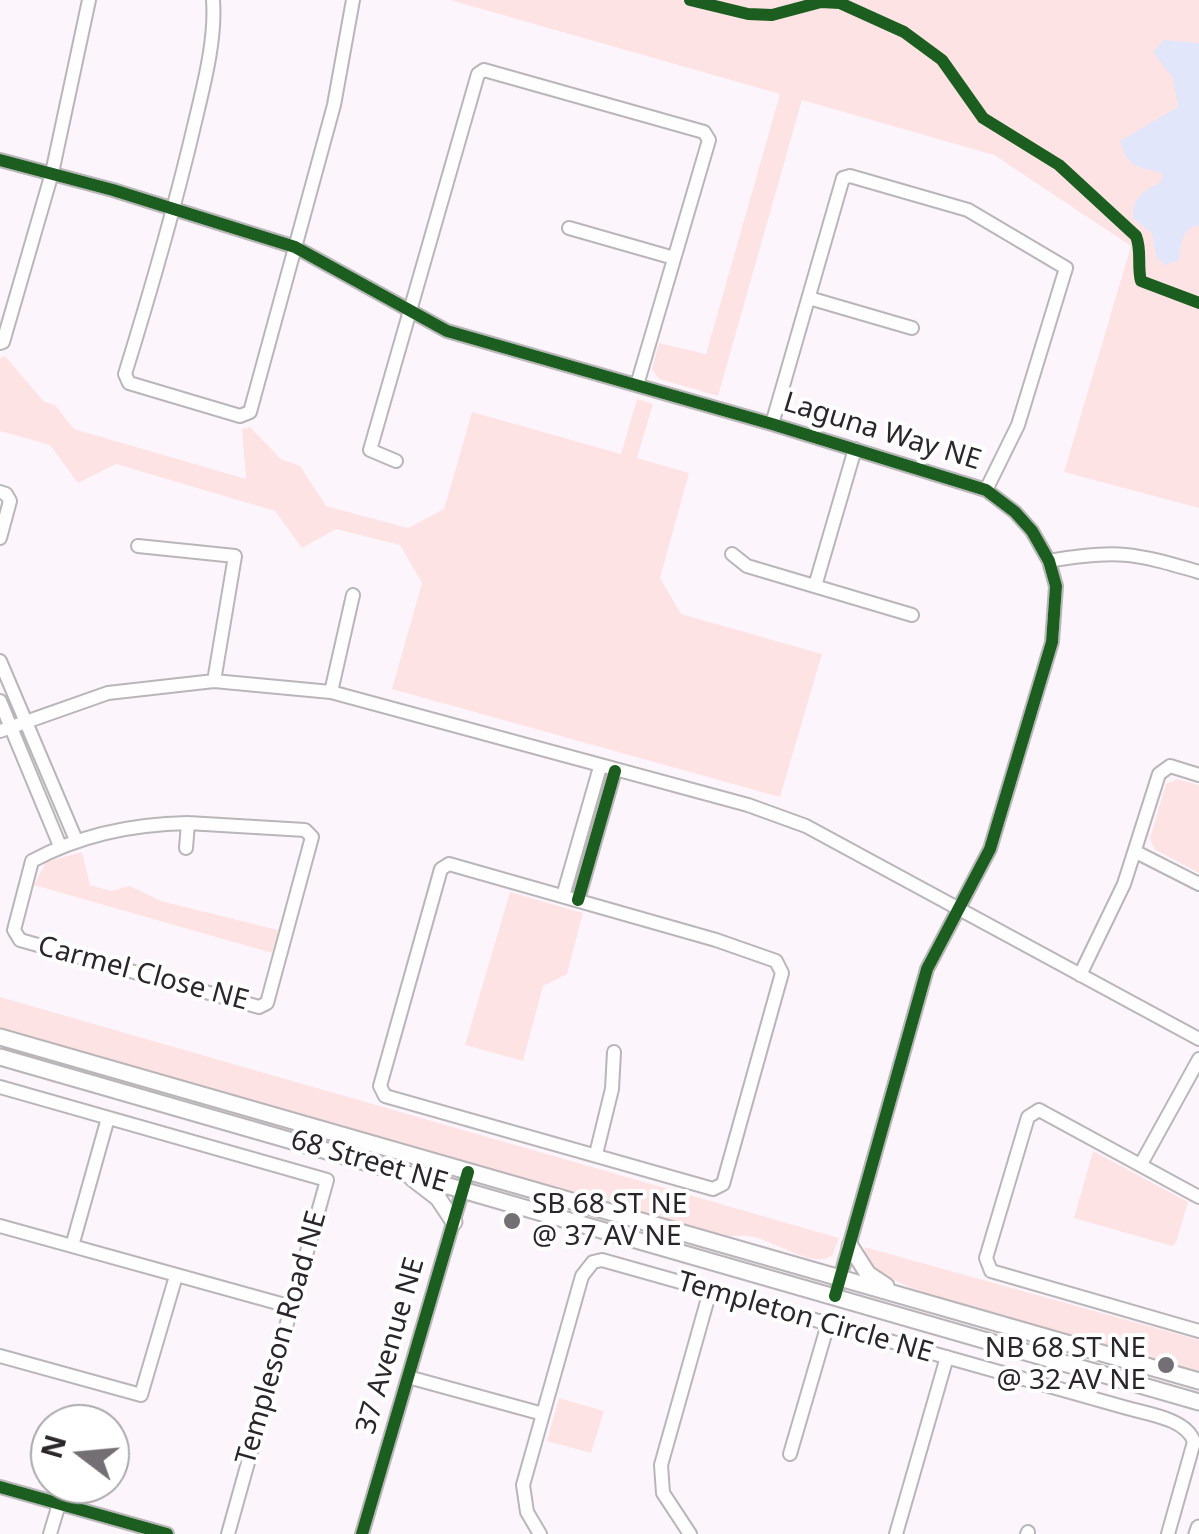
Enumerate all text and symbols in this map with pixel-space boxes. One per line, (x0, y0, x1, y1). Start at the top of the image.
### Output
street label: Laguna Way NE (779, 386, 985, 478)
street label: Carmel Close NE (34, 930, 252, 1018)
street label: 68 Street NE (287, 1124, 451, 1200)
place label: SB 68 ST NE @ 37 AV NE (532, 1188, 687, 1254)
street label: Templeson Road NE (230, 1207, 334, 1469)
marker: SB 68 ST NE @ 37 AV NE (501, 1210, 523, 1232)
street label: 37 Avenue NE (350, 1254, 432, 1438)
street label: Templeton Circle NE (674, 1265, 936, 1371)
place label: NB 68 ST NE @ 32 AV NE (985, 1332, 1146, 1398)
marker: NB 68 ST NE @ 32 AV NE (1155, 1354, 1177, 1376)
north arrow (30, 1404, 130, 1504)
text: N (32, 1430, 74, 1462)

